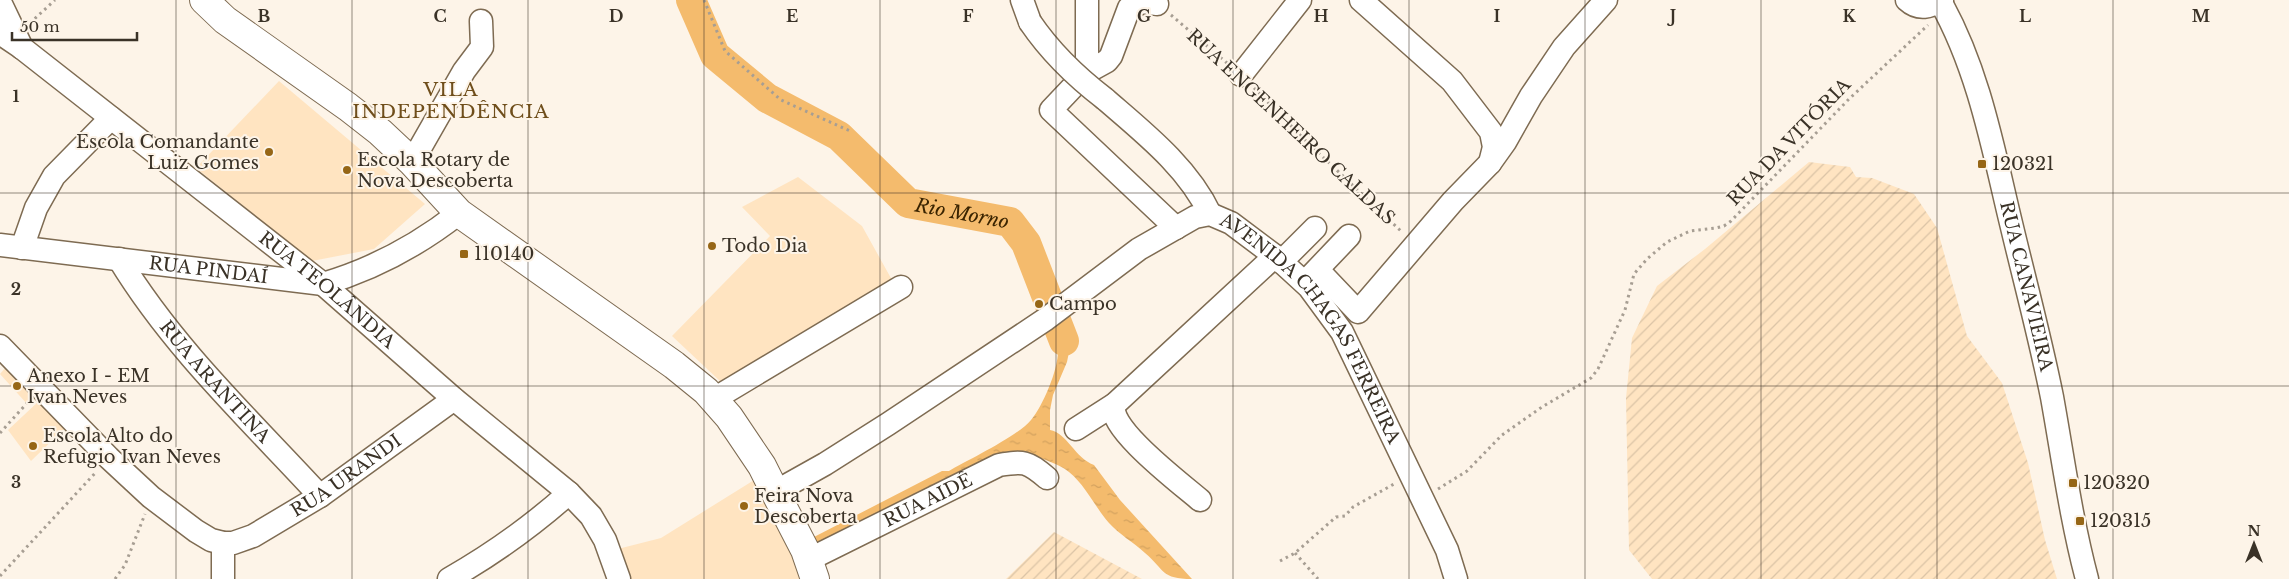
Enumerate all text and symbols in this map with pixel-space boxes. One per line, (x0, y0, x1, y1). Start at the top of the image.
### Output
text: B (258, 6, 271, 26)
text: C (433, 6, 447, 26)
text: D (609, 6, 623, 26)
text: E (786, 6, 798, 26)
text: F (962, 6, 974, 26)
text: G (1137, 6, 1151, 26)
text: H (1313, 6, 1329, 26)
text: I (1494, 6, 1501, 26)
text: J (1667, 6, 1676, 26)
text: K (1842, 6, 1856, 26)
text: L (2019, 6, 2031, 26)
text: M (2192, 6, 2210, 26)
scale bar (12, 10, 138, 42)
text: 50 m (20, 17, 60, 36)
street label: RUA ENGENHEIRO CALDAS (1182, 25, 1400, 229)
street label: RUA DA VITÓRIA (1722, 72, 1856, 210)
district label: VILA INDEPENDÊNCIA (352, 78, 550, 123)
text: 1 (13, 86, 20, 106)
place label: Escola Comandante Luiz Gomes (76, 131, 259, 174)
marker: Escola Comandante Luiz Gomes (263, 146, 275, 158)
place label: Escola Rotary de Nova Descoberta (357, 149, 513, 192)
place label: 120321 (1992, 153, 2054, 175)
marker: 120321 (1976, 158, 1988, 170)
marker: Escola Rotary de Nova Descoberta (341, 164, 353, 176)
water label: Rio Morno (912, 193, 1011, 233)
street label: RUA CANAVIEIRA (1995, 199, 2058, 374)
street label: AVENIDA CHAGAS FERREIRA (1216, 208, 1406, 448)
street label: RUA TEOLÂNDIA (254, 227, 401, 354)
place label: Todo Dia (722, 235, 807, 257)
marker: Todo Dia (706, 240, 718, 252)
place label: 110140 (474, 243, 534, 265)
marker: 110140 (458, 248, 470, 260)
street label: RUA PINDAÍ (148, 252, 269, 288)
text: 2 (11, 279, 21, 299)
place label: Campo (1049, 293, 1117, 315)
marker: Campo (1033, 298, 1045, 310)
street label: RUA ARANTINA (155, 316, 276, 448)
place label: Anexo I - EM Ivan Neves (26, 365, 150, 408)
marker: Anexo I - EM Ivan Neves (11, 380, 23, 392)
place label: Escola Alto do Refugio Ivan Neves (43, 425, 221, 468)
street label: RUA URANDI (287, 430, 406, 522)
marker: Escola Alto do Refugio Ivan Neves (27, 440, 39, 452)
street label: RUA AIDÊ (880, 468, 976, 532)
text: 3 (11, 472, 21, 492)
place label: 120320 (2083, 472, 2150, 494)
marker: 120320 (2067, 477, 2079, 489)
place label: Feira Nova Descoberta (754, 485, 857, 528)
marker: Feira Nova Descoberta (738, 500, 750, 512)
place label: 120315 (2090, 510, 2151, 532)
marker: 120315 (2074, 515, 2086, 527)
north arrow (2229, 519, 2279, 569)
text: N (2247, 522, 2261, 540)

